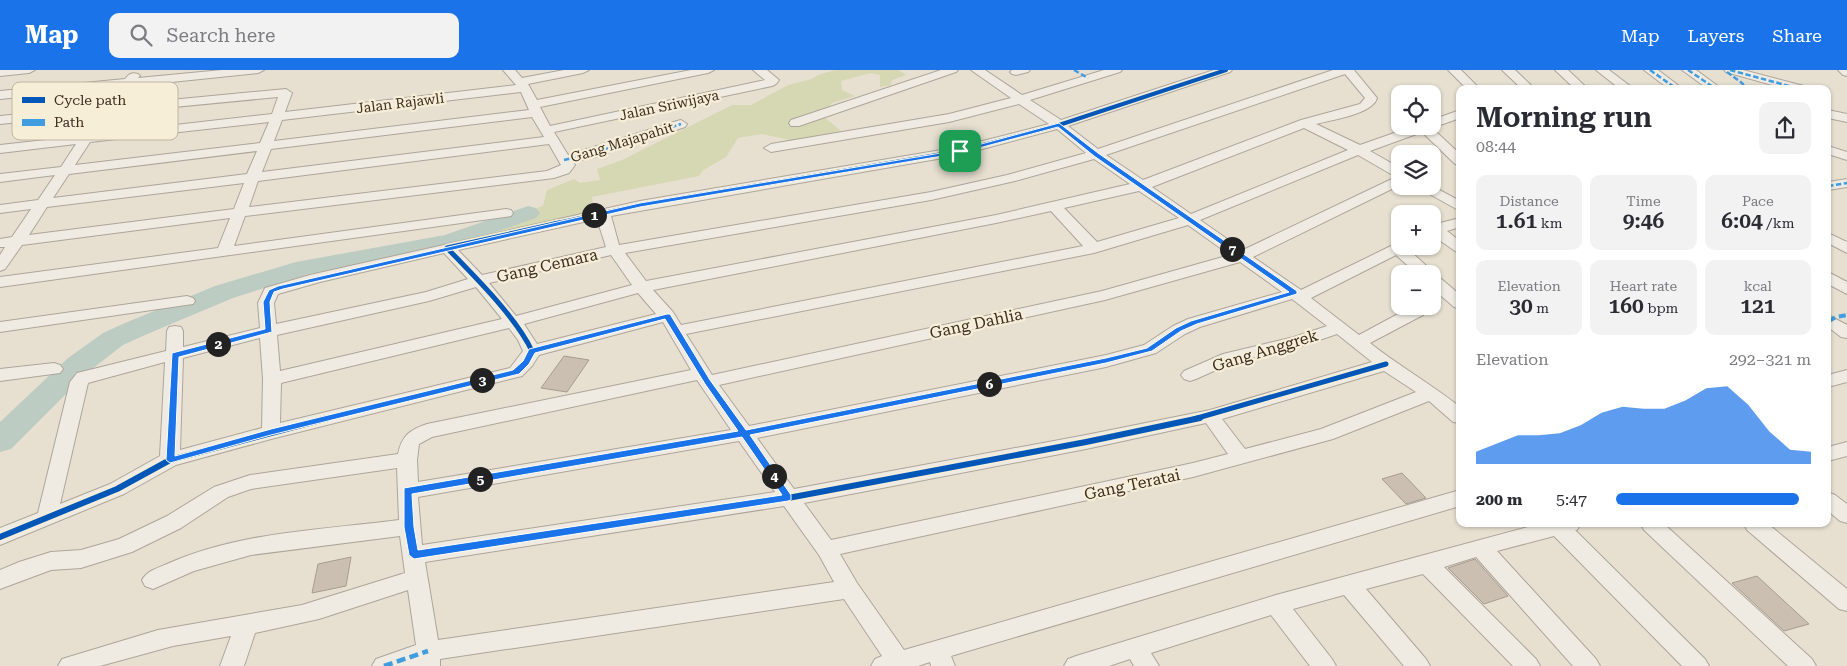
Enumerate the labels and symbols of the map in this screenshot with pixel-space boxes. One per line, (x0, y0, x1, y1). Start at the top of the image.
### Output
legend (12, 82, 178, 140)
street label: Jalan Sriwijaya (618, 87, 721, 123)
street label: Jalan Rajawli (355, 90, 445, 116)
text: Cycle path (54, 92, 126, 108)
text: Path (54, 114, 84, 130)
street label: Gang Majapahit (568, 119, 676, 165)
pin (939, 130, 981, 172)
pin: 1 (582, 202, 606, 228)
pin: 7 (1220, 236, 1244, 262)
street label: Gang Cemara (495, 245, 600, 286)
street label: Gang Dahlia (928, 304, 1025, 343)
street label: Gang Anggrek (1210, 325, 1320, 376)
pin: 2 (206, 332, 230, 356)
pin: 3 (470, 368, 494, 392)
pin: 6 (976, 372, 1002, 396)
pin: 4 (762, 464, 786, 488)
street label: Gang Teratai (1082, 465, 1182, 504)
pin: 5 (468, 466, 492, 492)

